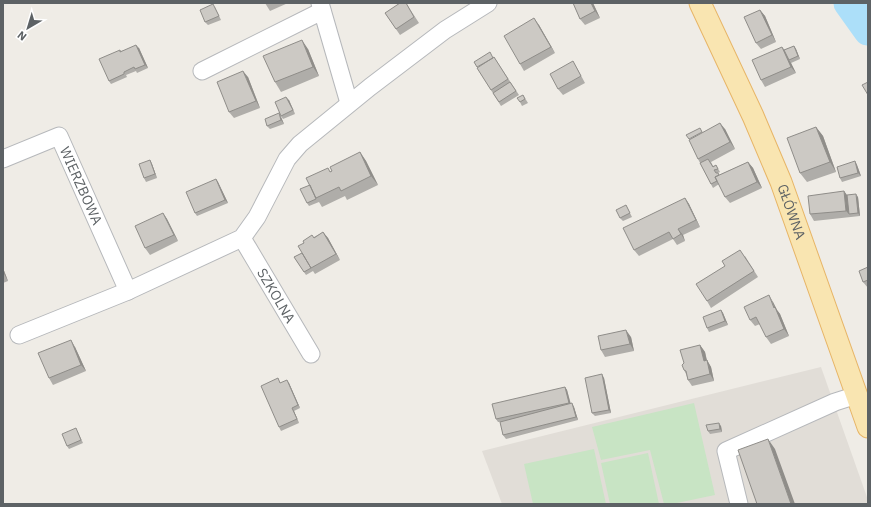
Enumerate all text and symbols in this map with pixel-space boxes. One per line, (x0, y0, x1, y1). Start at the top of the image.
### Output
north arrow (8, 8, 48, 48)
text: N (14, 28, 29, 44)
street label: WIERZBOWA (56, 144, 106, 228)
street label: GŁÓWNA (773, 181, 810, 242)
street label: SZKOLNA (253, 265, 299, 326)

